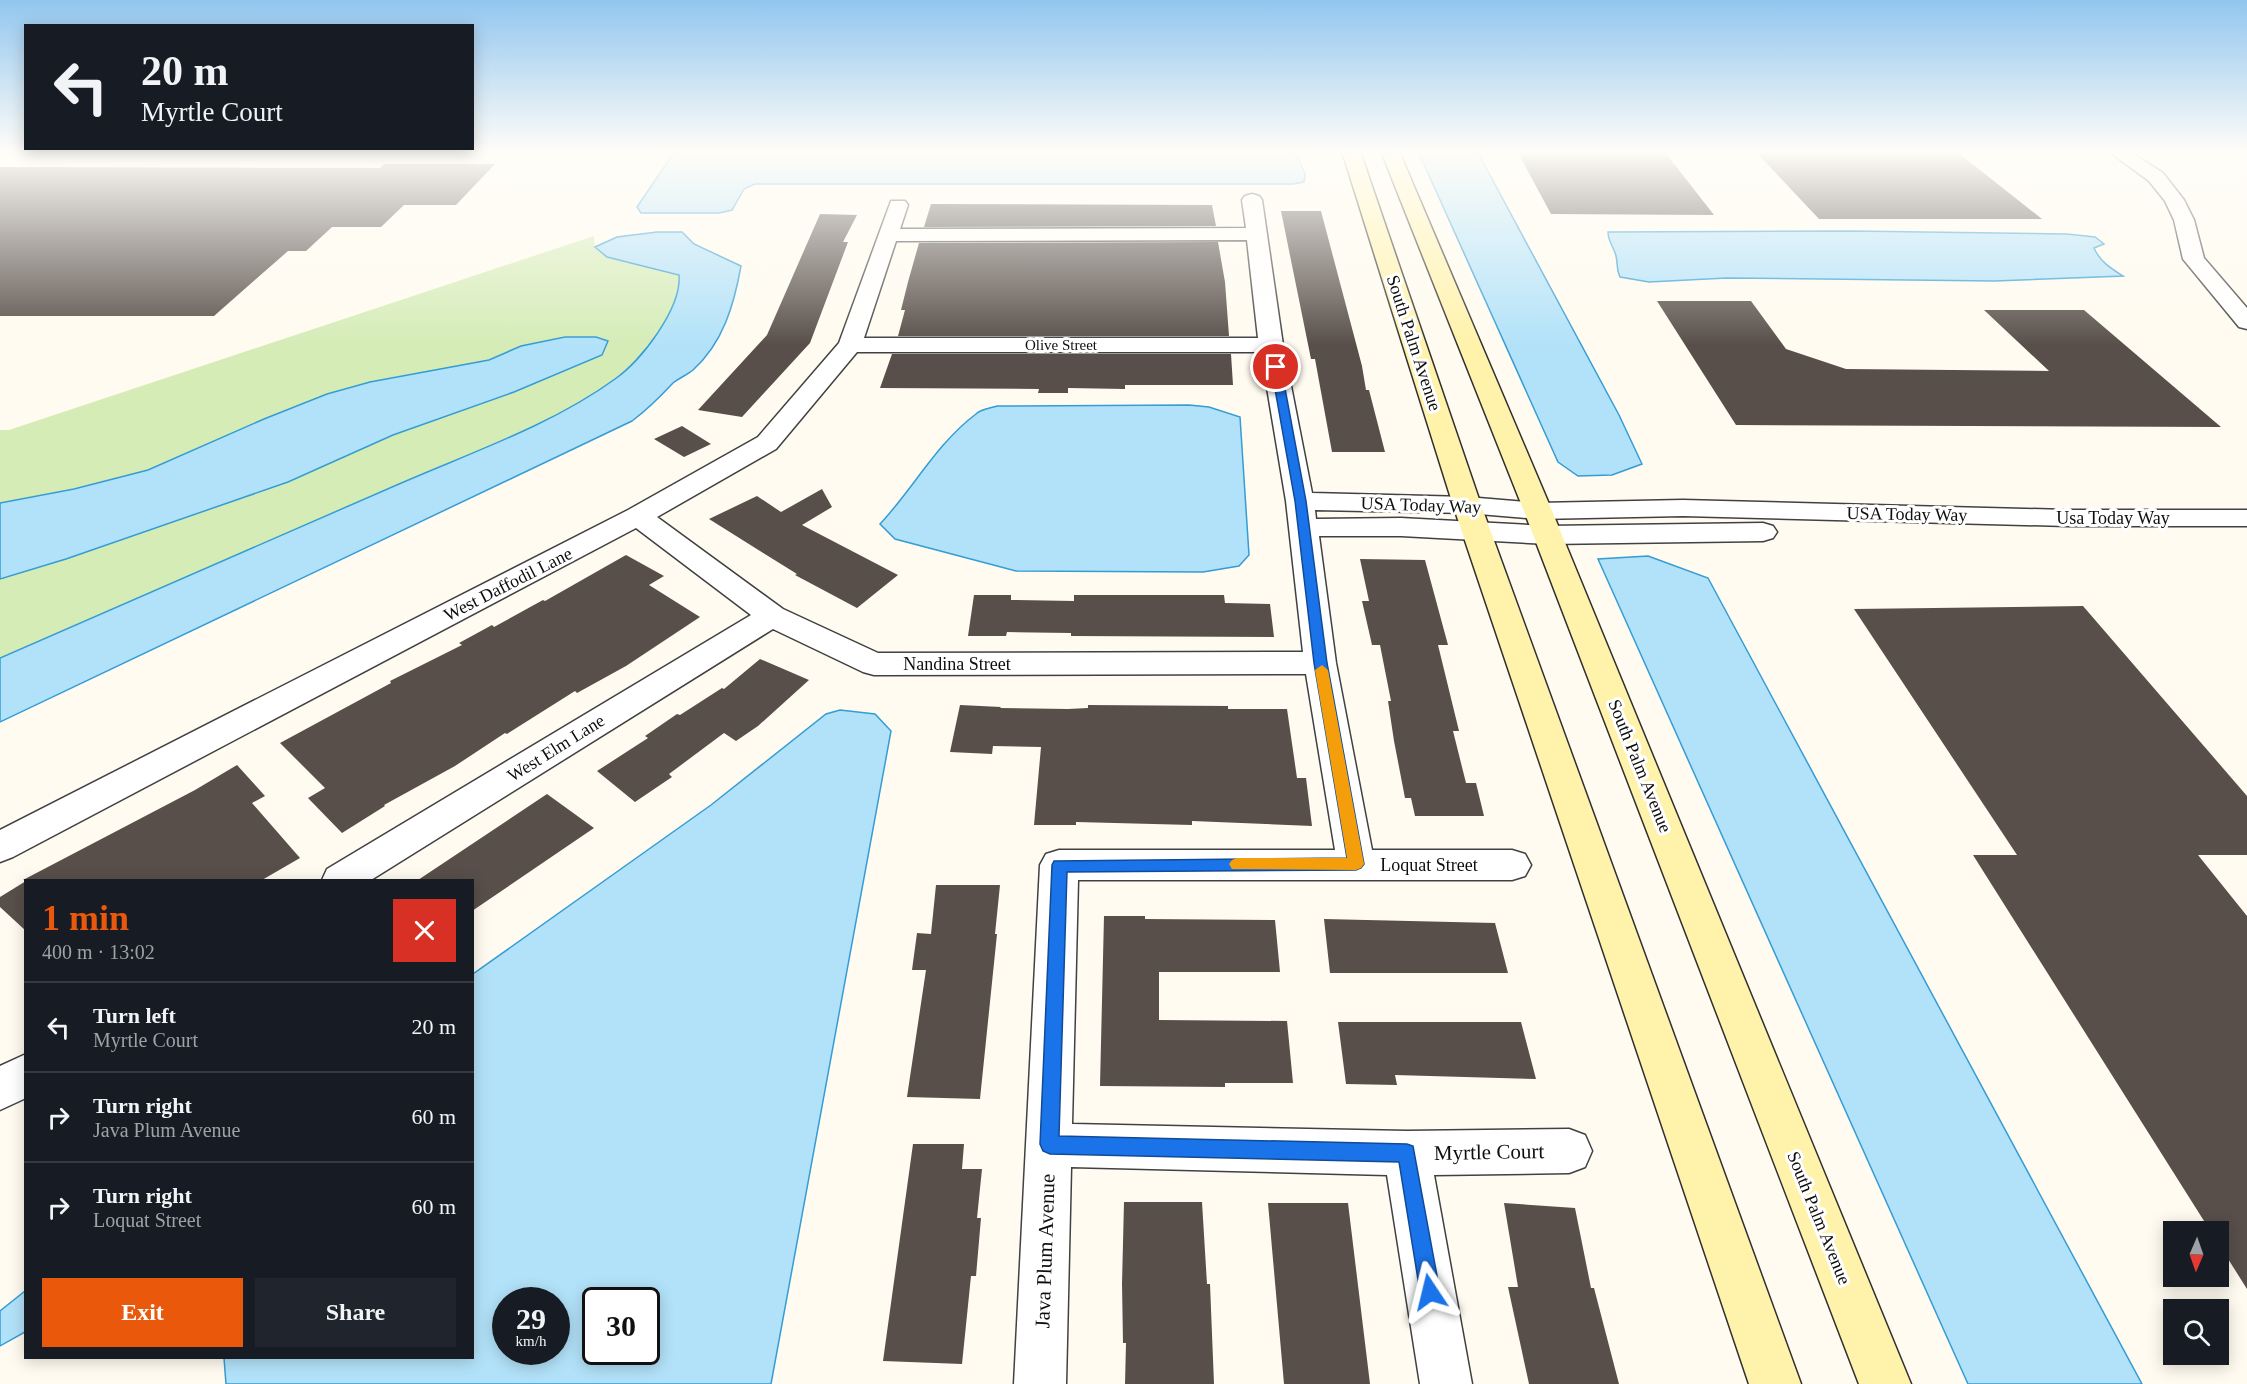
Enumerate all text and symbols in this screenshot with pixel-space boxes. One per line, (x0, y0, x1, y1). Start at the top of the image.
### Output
icon: left (42, 48, 120, 126)
text: 20 m (141, 48, 229, 94)
text: Myrtle Court (141, 97, 283, 127)
street label: South Palm Avenue (1383, 273, 1445, 413)
street label: Olive Street (1025, 337, 1098, 353)
pin (1250, 341, 1301, 392)
icon: arrive (1259, 350, 1292, 383)
street label: USA Today Way (1360, 493, 1482, 517)
street label: USA Today Way (1847, 503, 1967, 525)
street label: Usa Today Way (2056, 508, 2170, 528)
street label: West Daffodil Lane (441, 543, 575, 625)
street label: Nandina Street (903, 654, 1011, 674)
street label: South Palm Avenue (1604, 697, 1676, 835)
street label: West Elm Lane (504, 710, 608, 786)
street label: Loquat Street (1380, 855, 1478, 875)
text: 1 min (42, 898, 129, 938)
button: close (393, 899, 456, 962)
text: 400 m · 13:02 (42, 941, 155, 963)
text: Turn left (93, 1003, 176, 1028)
icon: left (42, 1011, 75, 1044)
text: 20 m (411, 1014, 456, 1039)
text: Myrtle Court (93, 1029, 198, 1051)
text: Turn right (93, 1093, 192, 1118)
icon: right (42, 1101, 75, 1134)
text: 60 m (411, 1104, 456, 1129)
text: Java Plum Avenue (93, 1119, 240, 1141)
street label: Myrtle Court (1434, 1139, 1544, 1165)
street label: South Palm Avenue (1783, 1149, 1855, 1287)
street label: Java Plum Avenue (1030, 1173, 1060, 1329)
text: Turn right (93, 1183, 192, 1208)
icon: right (42, 1191, 75, 1224)
text: 60 m (411, 1194, 456, 1219)
text: Loquat Street (93, 1209, 201, 1231)
north arrow (2163, 1221, 2229, 1287)
map controls (2163, 1221, 2229, 1365)
position arrow (1398, 1260, 1462, 1324)
button: Exit (42, 1278, 243, 1347)
button: Share (255, 1278, 456, 1347)
speed limit sign: 30 (582, 1287, 660, 1365)
button: search (2163, 1299, 2229, 1365)
text: 29 (516, 1302, 546, 1335)
text: km/h (516, 1333, 546, 1349)

